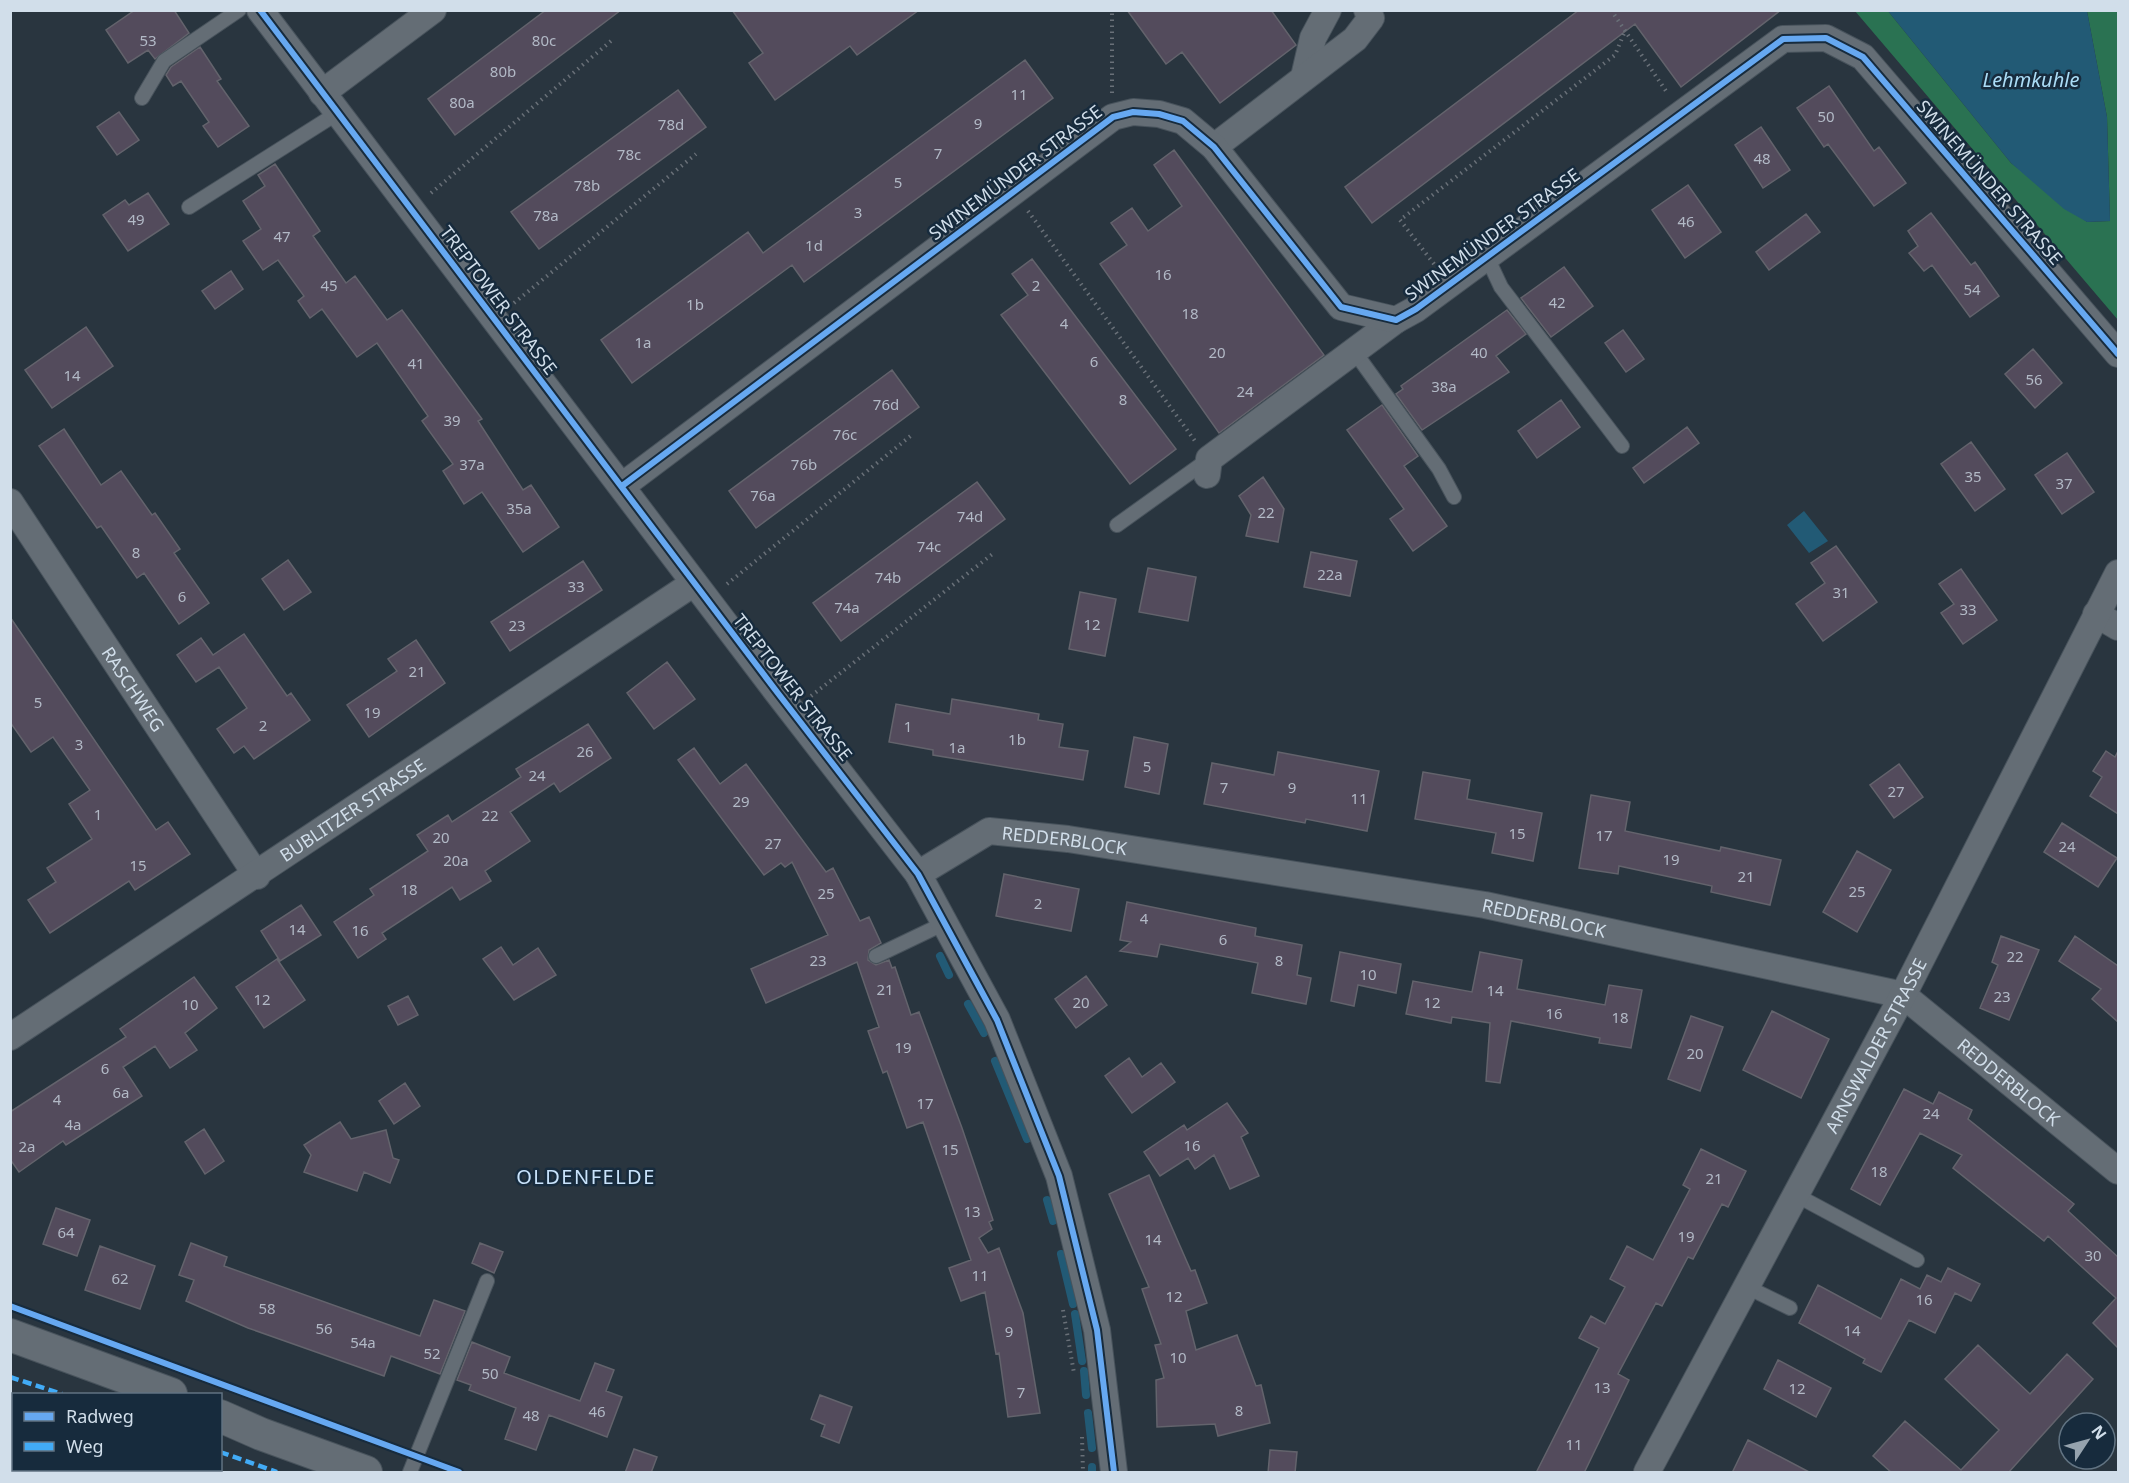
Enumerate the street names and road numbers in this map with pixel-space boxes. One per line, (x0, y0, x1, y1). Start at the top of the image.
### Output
street label: SWINEMÜNDER STRASSE (1912, 95, 2068, 269)
street label: SWINEMÜNDER STRASSE (924, 99, 1106, 245)
street label: SWINEMÜNDER STRASSE (1400, 162, 1584, 306)
street label: TREPTOWER STRASSE (435, 221, 563, 379)
street label: TREPTOWER STRASSE (728, 608, 858, 766)
street label: RASCHWEG (97, 642, 170, 736)
street label: BUBLITZER STRASSE (275, 752, 430, 867)
street label: REDDERBLOCK (1001, 820, 1130, 860)
street label: REDDERBLOCK (1480, 893, 1609, 943)
street label: ARNSWALDER STRASSE (1819, 954, 1932, 1137)
street label: REDDERBLOCK (1952, 1032, 2066, 1131)

